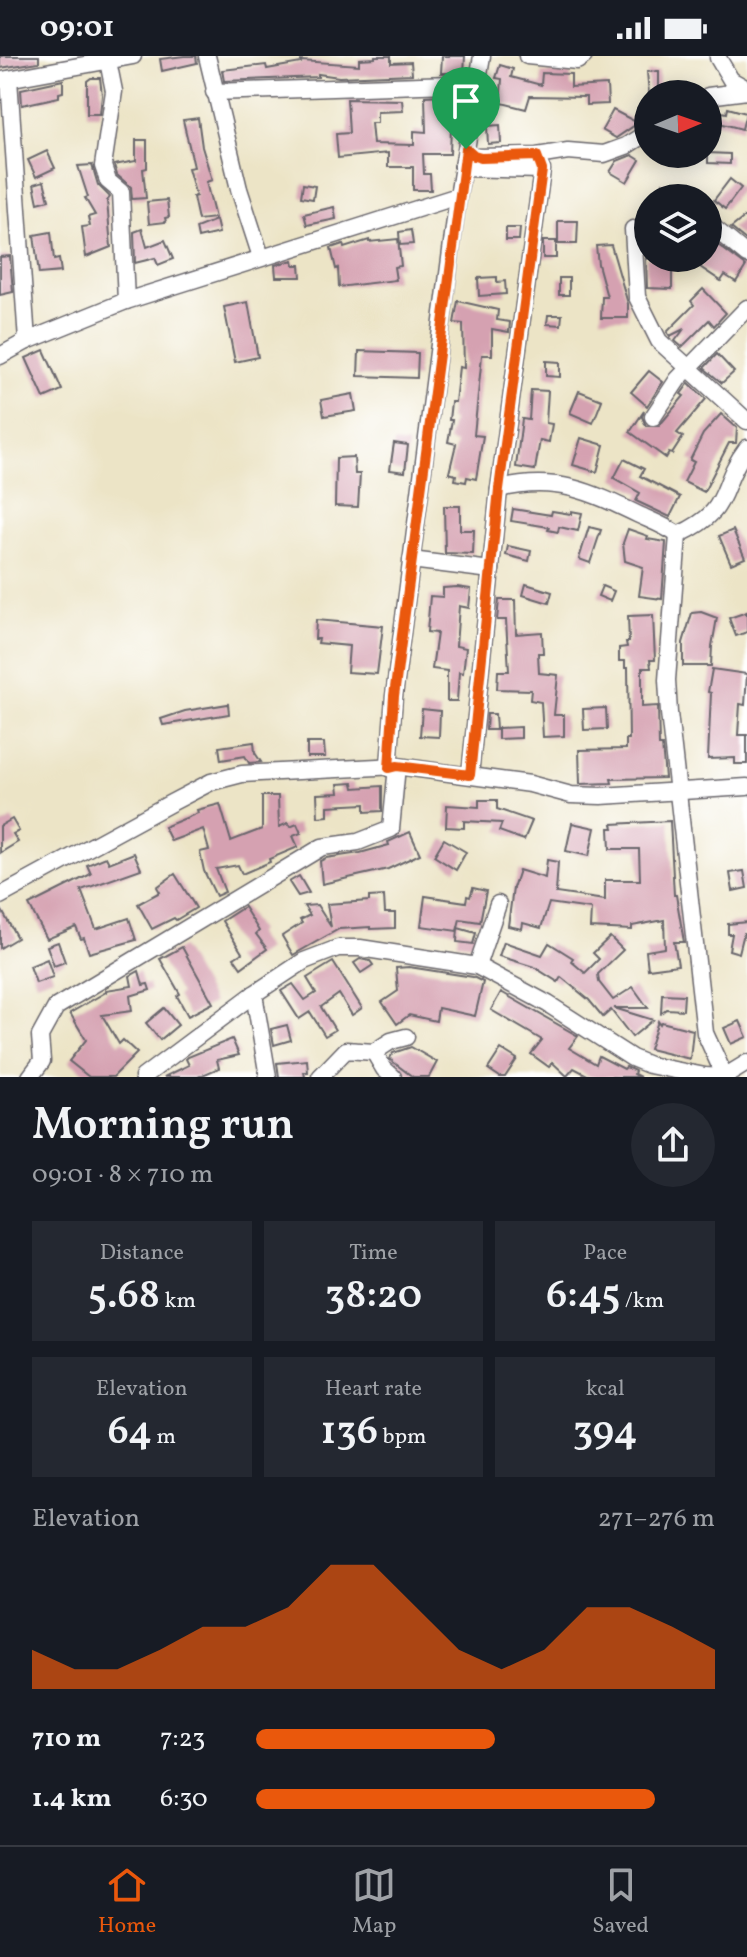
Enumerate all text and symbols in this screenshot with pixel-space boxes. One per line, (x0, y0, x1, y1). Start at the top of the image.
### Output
text: 09:01 (40, 7, 114, 49)
pin (432, 67, 500, 149)
icon: arrive (444, 79, 488, 123)
north arrow (634, 80, 722, 168)
map controls (634, 80, 722, 272)
button: layers (634, 184, 722, 272)
text: Morning run (32, 1096, 294, 1157)
button: share (631, 1103, 715, 1187)
text: 09:01 · 8 × 710 m (32, 1157, 213, 1193)
text: Distance (100, 1238, 184, 1269)
text: Time (349, 1238, 398, 1269)
text: Pace (583, 1238, 627, 1269)
text: 5.68 (88, 1269, 160, 1325)
text: 38:20 (325, 1269, 422, 1325)
text: 6:45 (546, 1269, 620, 1325)
text: km (160, 1286, 196, 1317)
text: /km (620, 1286, 664, 1317)
text: Elevation (96, 1374, 188, 1405)
text: Heart rate (325, 1374, 422, 1405)
text: kcal (586, 1374, 625, 1405)
text: 64 (108, 1405, 152, 1461)
text: 136 (320, 1405, 378, 1461)
text: 394 (573, 1405, 638, 1461)
text: m (152, 1422, 176, 1453)
text: bpm (378, 1422, 427, 1453)
text: Elevation (32, 1501, 140, 1537)
text: 271–276 m (598, 1501, 715, 1537)
text: 710 m (32, 1721, 101, 1757)
text: 7:23 (160, 1721, 205, 1757)
text: 1.4 km (32, 1781, 112, 1817)
text: 6:30 (160, 1781, 208, 1817)
tab: Home (98, 1863, 156, 1942)
tab: Map (352, 1863, 396, 1942)
tab: Saved (592, 1863, 649, 1942)

